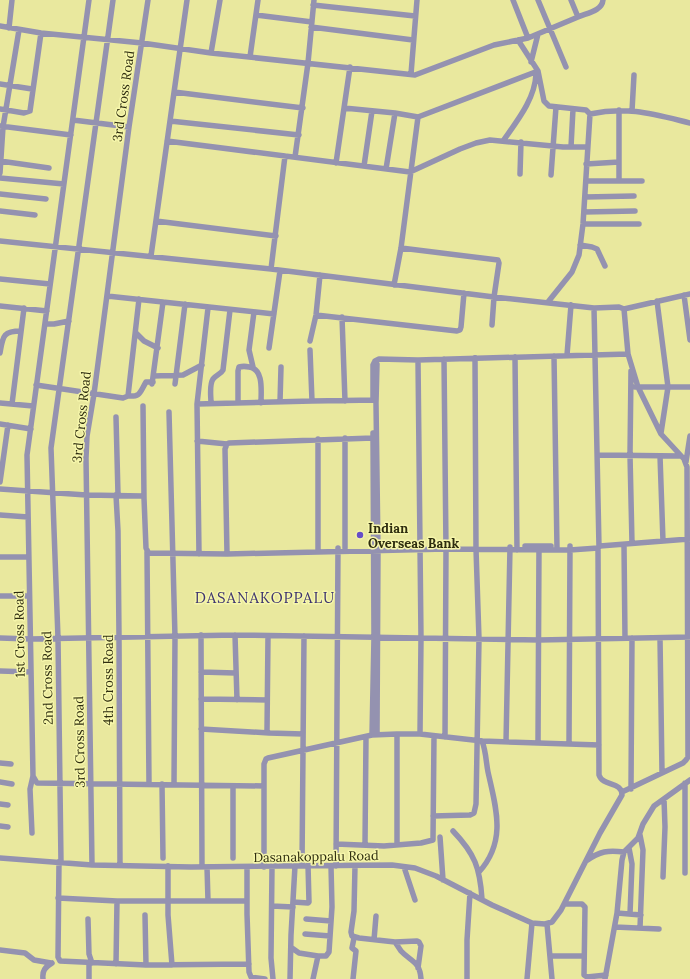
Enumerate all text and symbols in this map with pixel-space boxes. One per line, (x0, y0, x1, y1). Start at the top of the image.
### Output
street label: 3rd Cross Road (109, 49, 138, 143)
street label: 3rd Cross Road (68, 370, 95, 464)
place label: Indian Overseas Bank (368, 520, 460, 552)
marker: Indian Overseas Bank (355, 530, 365, 540)
district label: DASANAKOPPALU (195, 588, 335, 607)
street label: 1st Cross Road (10, 590, 29, 678)
street label: 2nd Cross Road (38, 631, 57, 725)
street label: 4th Cross Road (100, 634, 117, 726)
street label: 3rd Cross Road (70, 696, 89, 788)
street label: Dasanakoppalu Road (253, 847, 379, 866)

